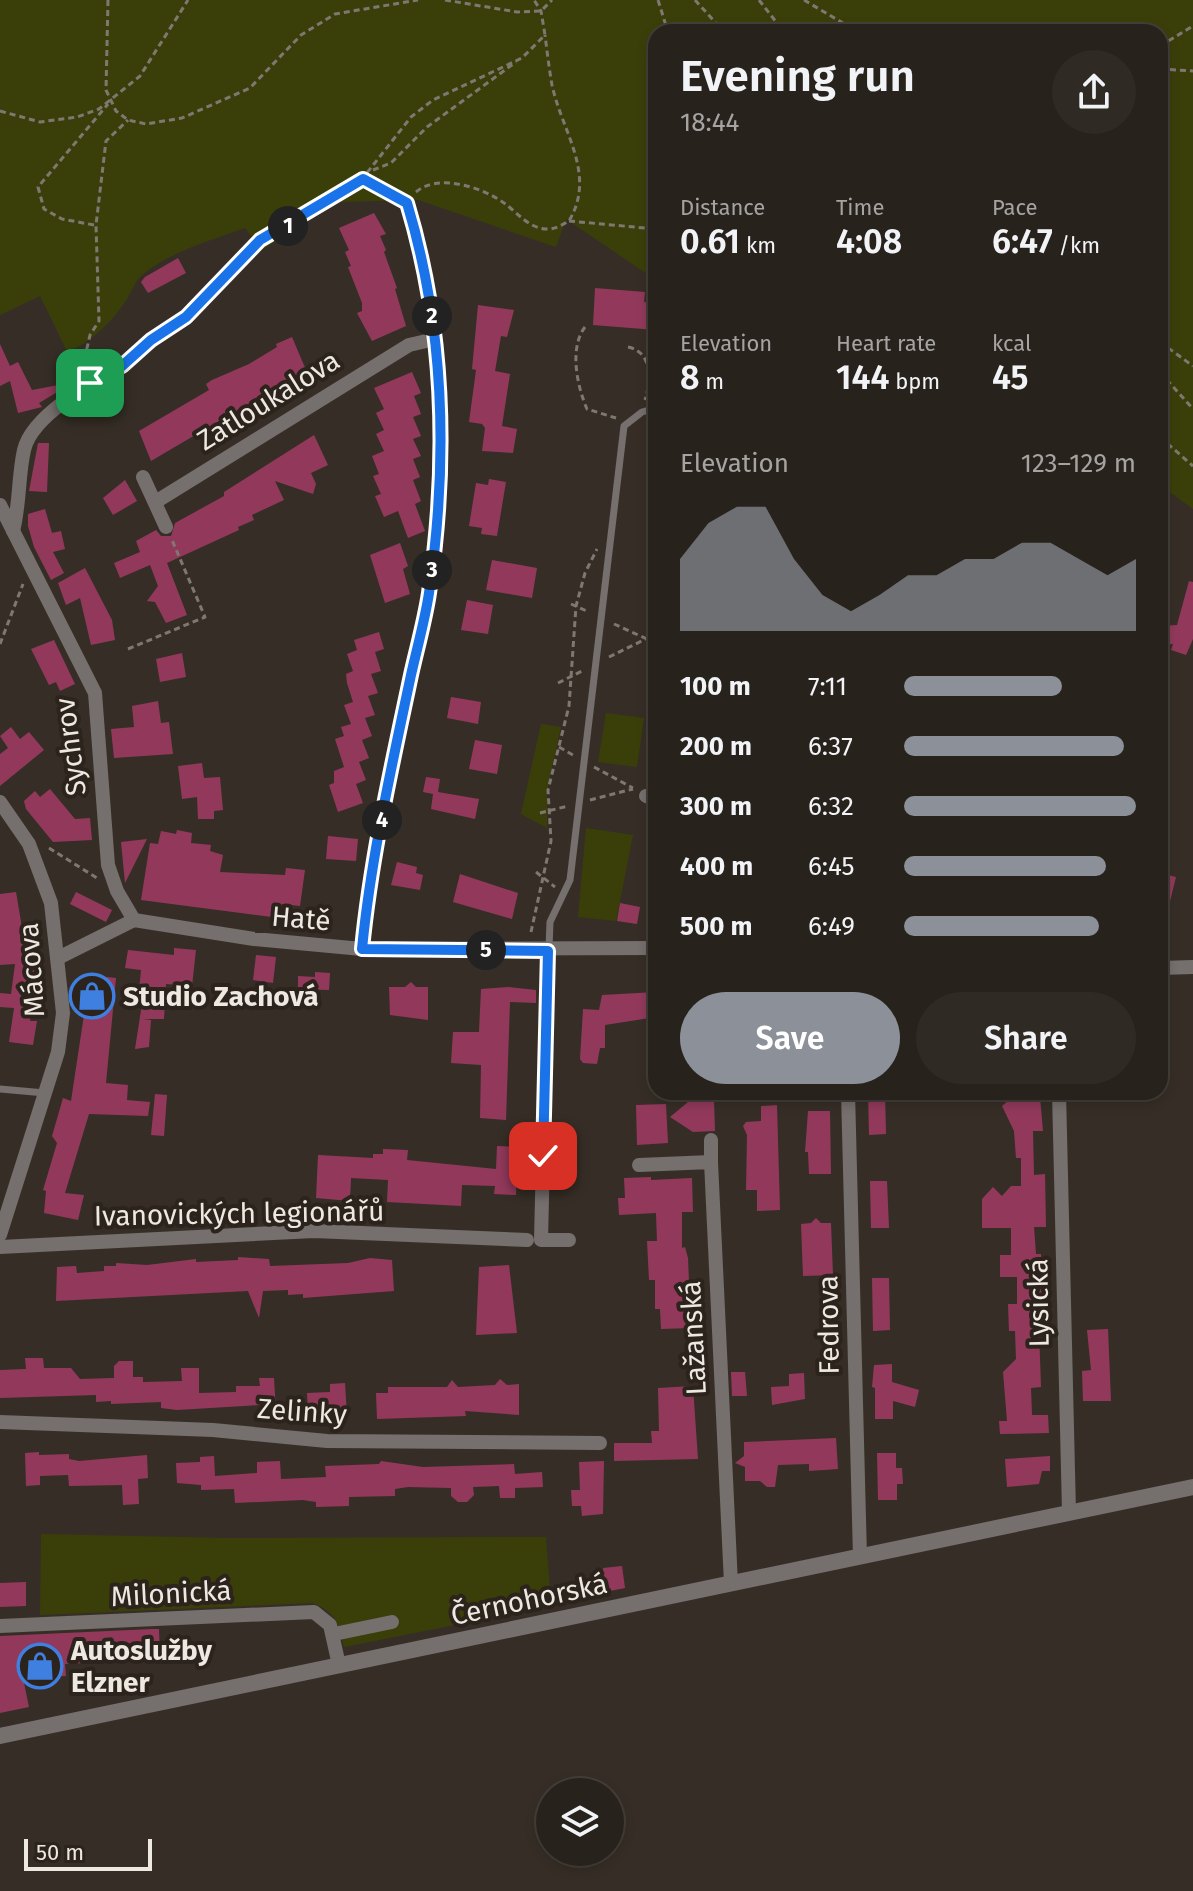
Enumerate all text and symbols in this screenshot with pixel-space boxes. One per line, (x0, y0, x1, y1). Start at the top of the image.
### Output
text: Evening run (680, 50, 915, 103)
button: share (1052, 50, 1136, 134)
text: 18:44 (680, 107, 739, 138)
text: Distance (680, 194, 765, 221)
text: Time (836, 194, 884, 221)
text: Pace (992, 194, 1038, 221)
pin: 1 (268, 206, 308, 246)
text: 1 (283, 212, 293, 239)
text: 0.61 (680, 221, 740, 262)
text: 4:08 (836, 221, 902, 262)
text: 6:47 (992, 221, 1053, 262)
text: km (740, 232, 776, 259)
text: /km (1053, 232, 1100, 259)
pin: 2 (412, 296, 452, 336)
text: 2 (426, 302, 438, 329)
text: Elevation (680, 330, 772, 357)
text: Heart rate (836, 330, 936, 357)
text: kcal (992, 330, 1032, 357)
street label: Zatloukalova (191, 344, 346, 457)
pin (56, 349, 124, 417)
text: 8 (680, 357, 700, 398)
text: 144 (836, 357, 889, 398)
text: 45 (992, 357, 1029, 398)
icon: arrive (68, 361, 112, 405)
text: m (700, 368, 724, 395)
text: bpm (889, 368, 940, 395)
text: Elevation (680, 448, 789, 479)
text: 123–129 m (1021, 448, 1136, 479)
pin: 3 (412, 550, 452, 590)
text: 3 (426, 556, 438, 583)
text: 100 m (680, 671, 751, 702)
text: 7:11 (808, 671, 847, 702)
street label: Sychrov (48, 696, 93, 798)
text: 200 m (680, 731, 752, 762)
text: 6:37 (808, 731, 853, 762)
text: 300 m (680, 791, 752, 822)
text: 6:32 (808, 791, 854, 822)
pin: 4 (362, 800, 402, 840)
text: 4 (376, 806, 388, 833)
text: 400 m (680, 851, 753, 882)
text: 6:45 (808, 851, 855, 882)
street label: Hatě (270, 899, 332, 938)
text: 500 m (680, 911, 753, 942)
text: 6:49 (808, 911, 855, 942)
street label: Mácova (12, 922, 51, 1018)
pin: 5 (466, 930, 506, 970)
text: 5 (480, 936, 492, 963)
shop icon: Studio Zachová (68, 972, 116, 1020)
place label: Studio Zachová (123, 980, 319, 1013)
button: Save (680, 992, 900, 1084)
button: Share (916, 992, 1136, 1084)
pin (509, 1122, 577, 1190)
icon: check (521, 1134, 565, 1178)
street label: Ivanovických legionářů (93, 1194, 385, 1233)
street label: Lysická (1021, 1258, 1056, 1348)
street label: Fedrova (811, 1275, 846, 1375)
street label: Lažanská (674, 1280, 713, 1396)
street label: Zelinky (256, 1392, 348, 1431)
street label: Černohorská (448, 1567, 610, 1632)
street label: Milonická (110, 1574, 232, 1613)
place label: Autoslužby Elzner (70, 1634, 212, 1699)
shop icon: Autoslužby Elzner (16, 1642, 64, 1690)
map controls (536, 1778, 624, 1866)
button: layers (536, 1778, 624, 1866)
scale bar (24, 1835, 152, 1871)
text: 50 m (36, 1839, 84, 1866)

